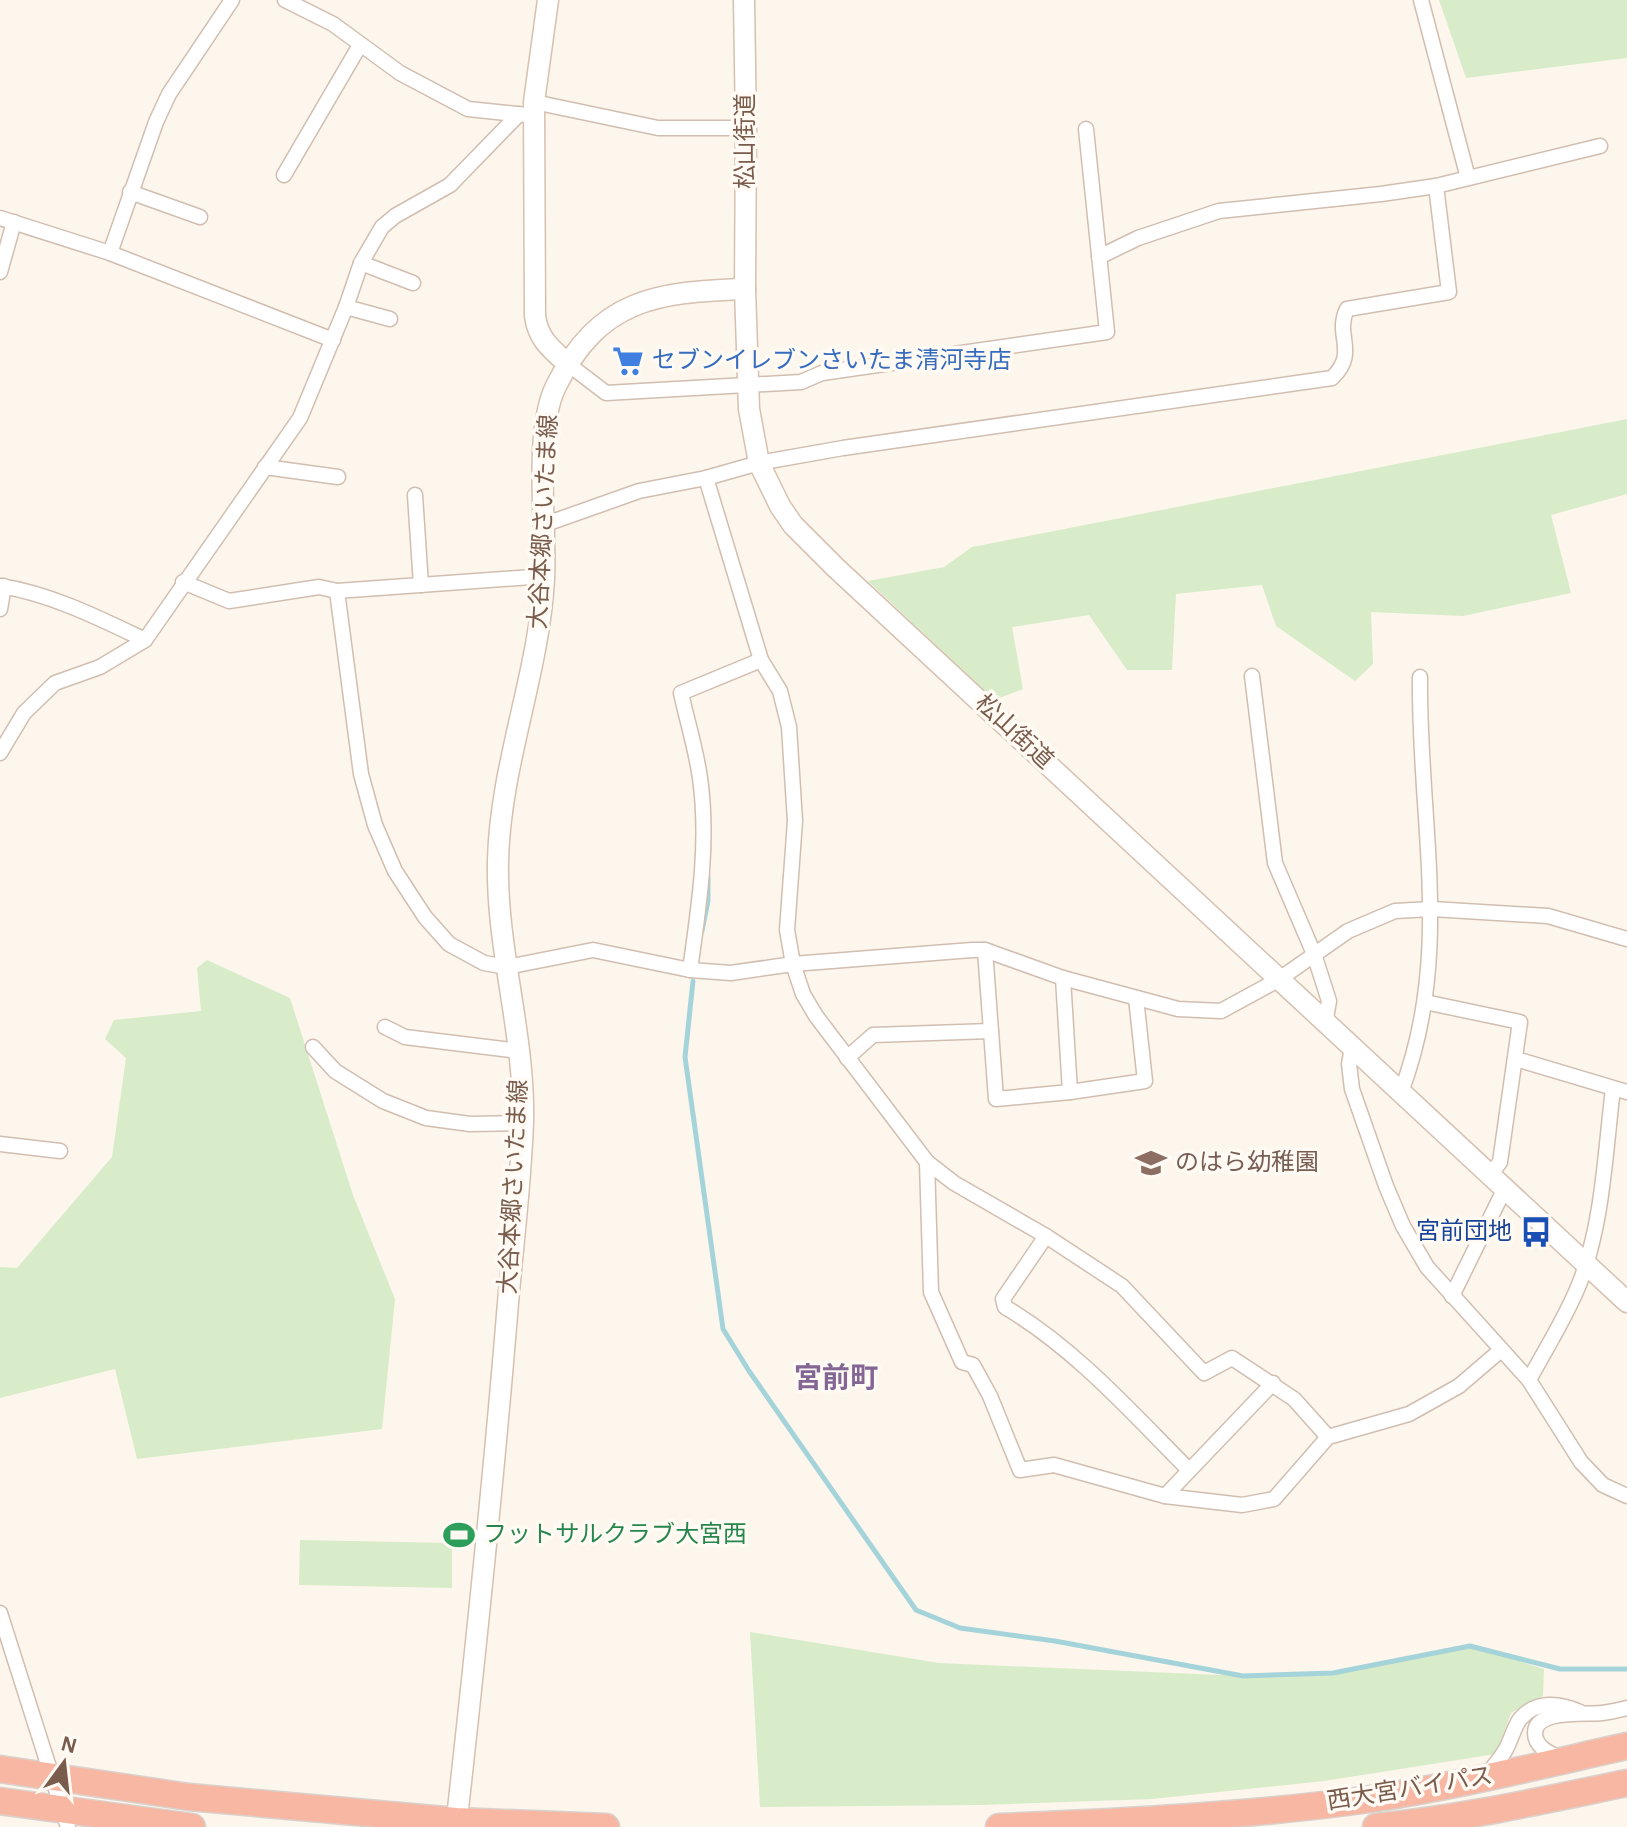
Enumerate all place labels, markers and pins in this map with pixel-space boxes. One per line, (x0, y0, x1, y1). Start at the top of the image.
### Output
supermarket icon: セブンイレブンさいたま清河寺店 (611, 344, 645, 378)
place label: セブンイレブンさいたま清河寺店 (652, 347, 1011, 373)
school or university icon: のはら幼稚園 (1134, 1146, 1168, 1180)
place label: のはら幼稚園 (1175, 1149, 1319, 1175)
bus stop icon: 宮前団地 (1519, 1215, 1553, 1249)
place label: 宮前団地 (1416, 1218, 1512, 1244)
sports icon: フットサルクラブ大宮西 (442, 1518, 476, 1552)
place label: フットサルクラブ大宮西 (483, 1521, 747, 1547)

